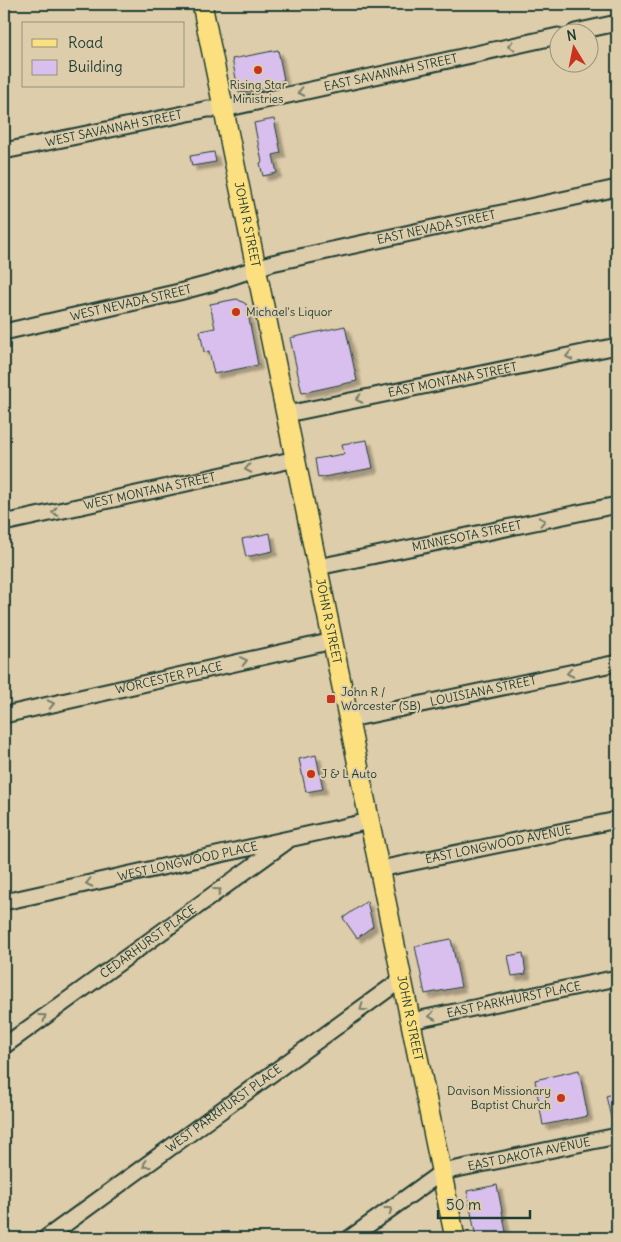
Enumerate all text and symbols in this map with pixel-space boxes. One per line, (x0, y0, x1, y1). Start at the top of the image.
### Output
legend (22, 22, 185, 88)
north arrow (548, 22, 598, 72)
text: N (565, 25, 578, 45)
text: Road (68, 33, 103, 52)
one-way arrow (506, 41, 515, 51)
street label: EAST SAVANNAH STREET (323, 50, 459, 94)
text: Building (68, 57, 123, 76)
marker: Rising Star Ministries (252, 64, 264, 76)
place label: Rising Star Ministries (229, 77, 287, 106)
one-way arrow (296, 86, 305, 97)
street label: WEST SAVANNAH STREET (44, 107, 183, 149)
street label: JOHN R STREET (232, 180, 264, 268)
street label: EAST NEVADA STREET (375, 207, 497, 247)
street label: WEST NEVADA STREET (69, 281, 193, 324)
place label: Michael's Liquor (246, 304, 332, 319)
marker: Michael's Liquor (230, 306, 242, 318)
one-way arrow (565, 350, 574, 361)
street label: EAST MONTANA STREET (387, 359, 518, 400)
one-way arrow (354, 394, 363, 404)
one-way arrow (244, 464, 253, 474)
street label: WEST MONTANA STREET (82, 469, 217, 512)
one-way arrow (51, 506, 60, 517)
one-way arrow (538, 516, 546, 527)
street label: MINNESOTA STREET (411, 517, 523, 554)
street label: JOHN R STREET (313, 577, 345, 665)
one-way arrow (240, 656, 249, 667)
street label: WORCESTER PLACE (114, 658, 224, 697)
one-way arrow (565, 667, 574, 678)
street label: LOUISIANA STREET (428, 672, 538, 709)
place label: John R / Worcester (SB) (341, 684, 421, 713)
marker: John R / Worcester (SB) (325, 693, 337, 705)
one-way arrow (47, 699, 56, 710)
place label: J & L Auto (321, 766, 377, 781)
marker: J & L Auto (305, 768, 317, 780)
street label: EAST LONGWOOD AVENUE (424, 822, 573, 866)
street label: WEST LONGWOOD PLACE (116, 838, 259, 884)
one-way arrow (85, 877, 94, 888)
one-way arrow (212, 888, 221, 897)
street label: CEDARHURST PLACE (97, 901, 199, 981)
street label: JOHN R STREET (394, 974, 426, 1062)
street label: EAST PARKHURST PLACE (445, 978, 582, 1020)
one-way arrow (359, 1002, 369, 1011)
one-way arrow (428, 1011, 437, 1021)
one-way arrow (37, 1014, 47, 1023)
street label: WEST PARKHURST PLACE (163, 1061, 285, 1155)
place label: Davison Missionary Baptist Church (447, 1083, 551, 1112)
marker: Davison Missionary Baptist Church (555, 1092, 567, 1104)
street label: EAST DAKOTA AVENUE (466, 1134, 591, 1174)
one-way arrow (142, 1159, 152, 1168)
scale bar (438, 1187, 531, 1219)
text: 50 m (446, 1195, 481, 1214)
one-way arrow (384, 1207, 393, 1216)

